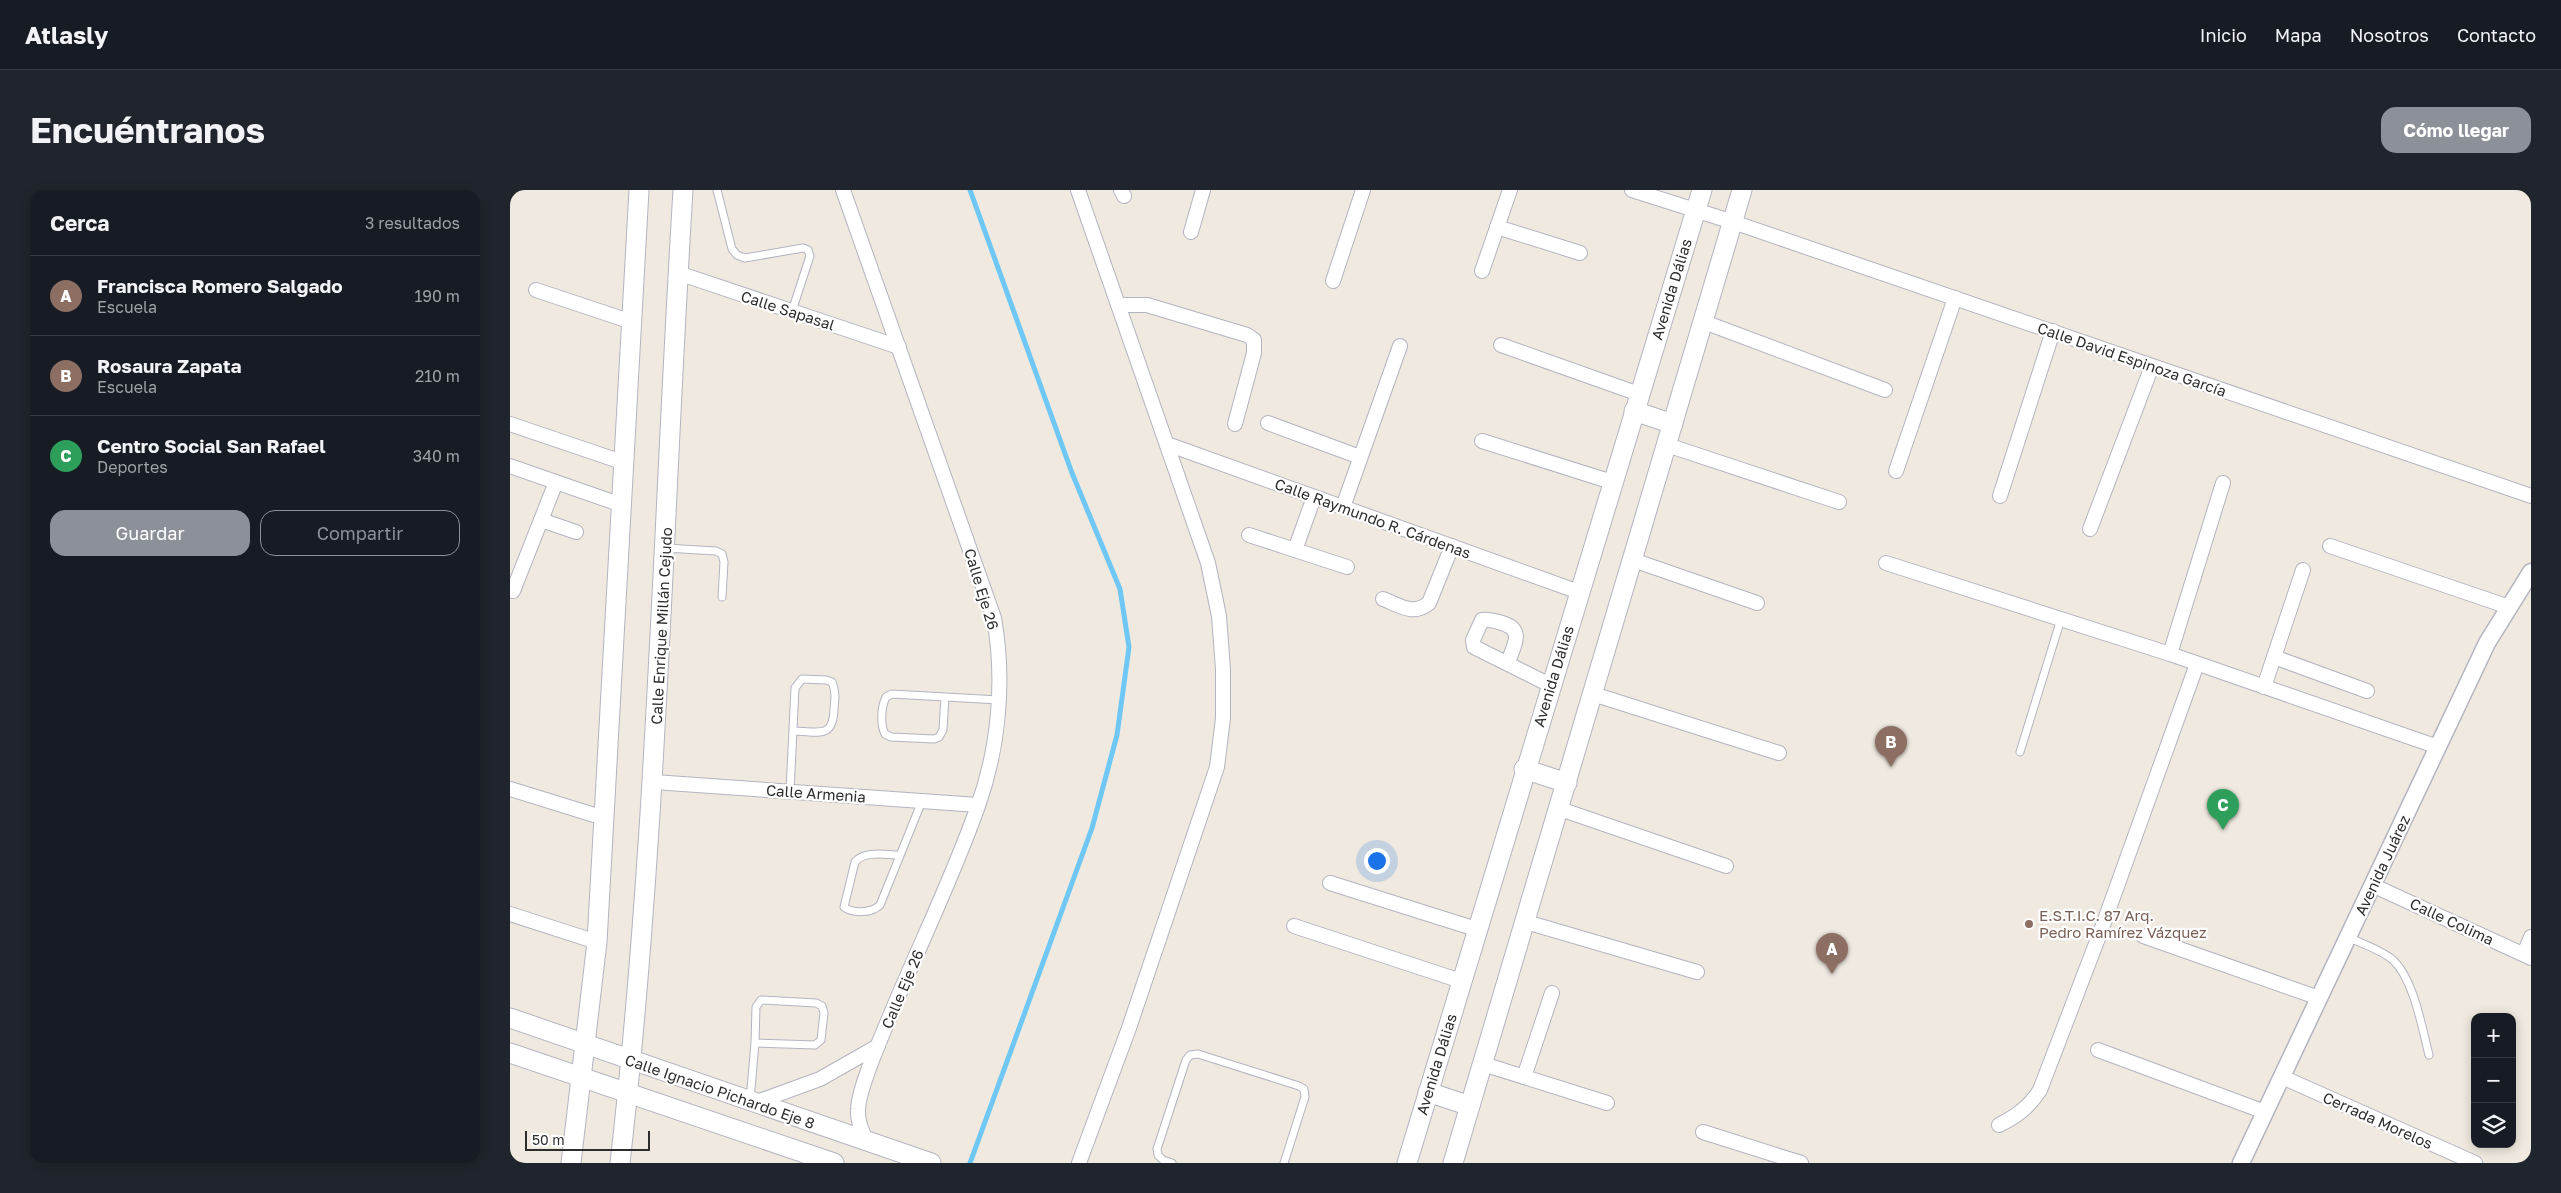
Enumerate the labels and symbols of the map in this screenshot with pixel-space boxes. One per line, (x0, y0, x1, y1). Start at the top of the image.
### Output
street label: Avenida Dálias (1647, 236, 1695, 342)
street label: Calle Sapasal (739, 286, 837, 334)
street label: Calle David Espinoza García (2035, 318, 2229, 400)
street label: Calle Raymundo R. Cárdenas (1273, 474, 1473, 562)
street label: Calle Enrique Millán Cejudo (647, 527, 675, 725)
street label: Calle Eje 26 (961, 546, 1003, 632)
street label: Avenida Dálias (1529, 623, 1577, 729)
pin: B (1875, 726, 1907, 767)
street label: Calle Armenia (765, 781, 867, 805)
pin: C (2207, 789, 2239, 830)
street label: Avenida Juárez (2351, 812, 2413, 918)
your location (1364, 848, 1390, 874)
street label: Calle Colima (2407, 894, 2497, 948)
place label: E.S.T.I.C. 87 Arq. Pedro Ramírez Vázquez (2039, 906, 2207, 941)
marker: E.S.T.I.C. 87 Arq. Pedro Ramírez Vázquez (2023, 918, 2035, 930)
pin: A (1816, 933, 1848, 974)
street label: Calle Eje 26 (877, 947, 927, 1031)
street label: Avenida Dálias (1412, 1011, 1460, 1117)
street label: Calle Ignacio Pichardo Eje 8 (623, 1050, 817, 1132)
street label: Cerrada Morelos (2320, 1088, 2436, 1152)
scale bar (525, 1128, 650, 1151)

